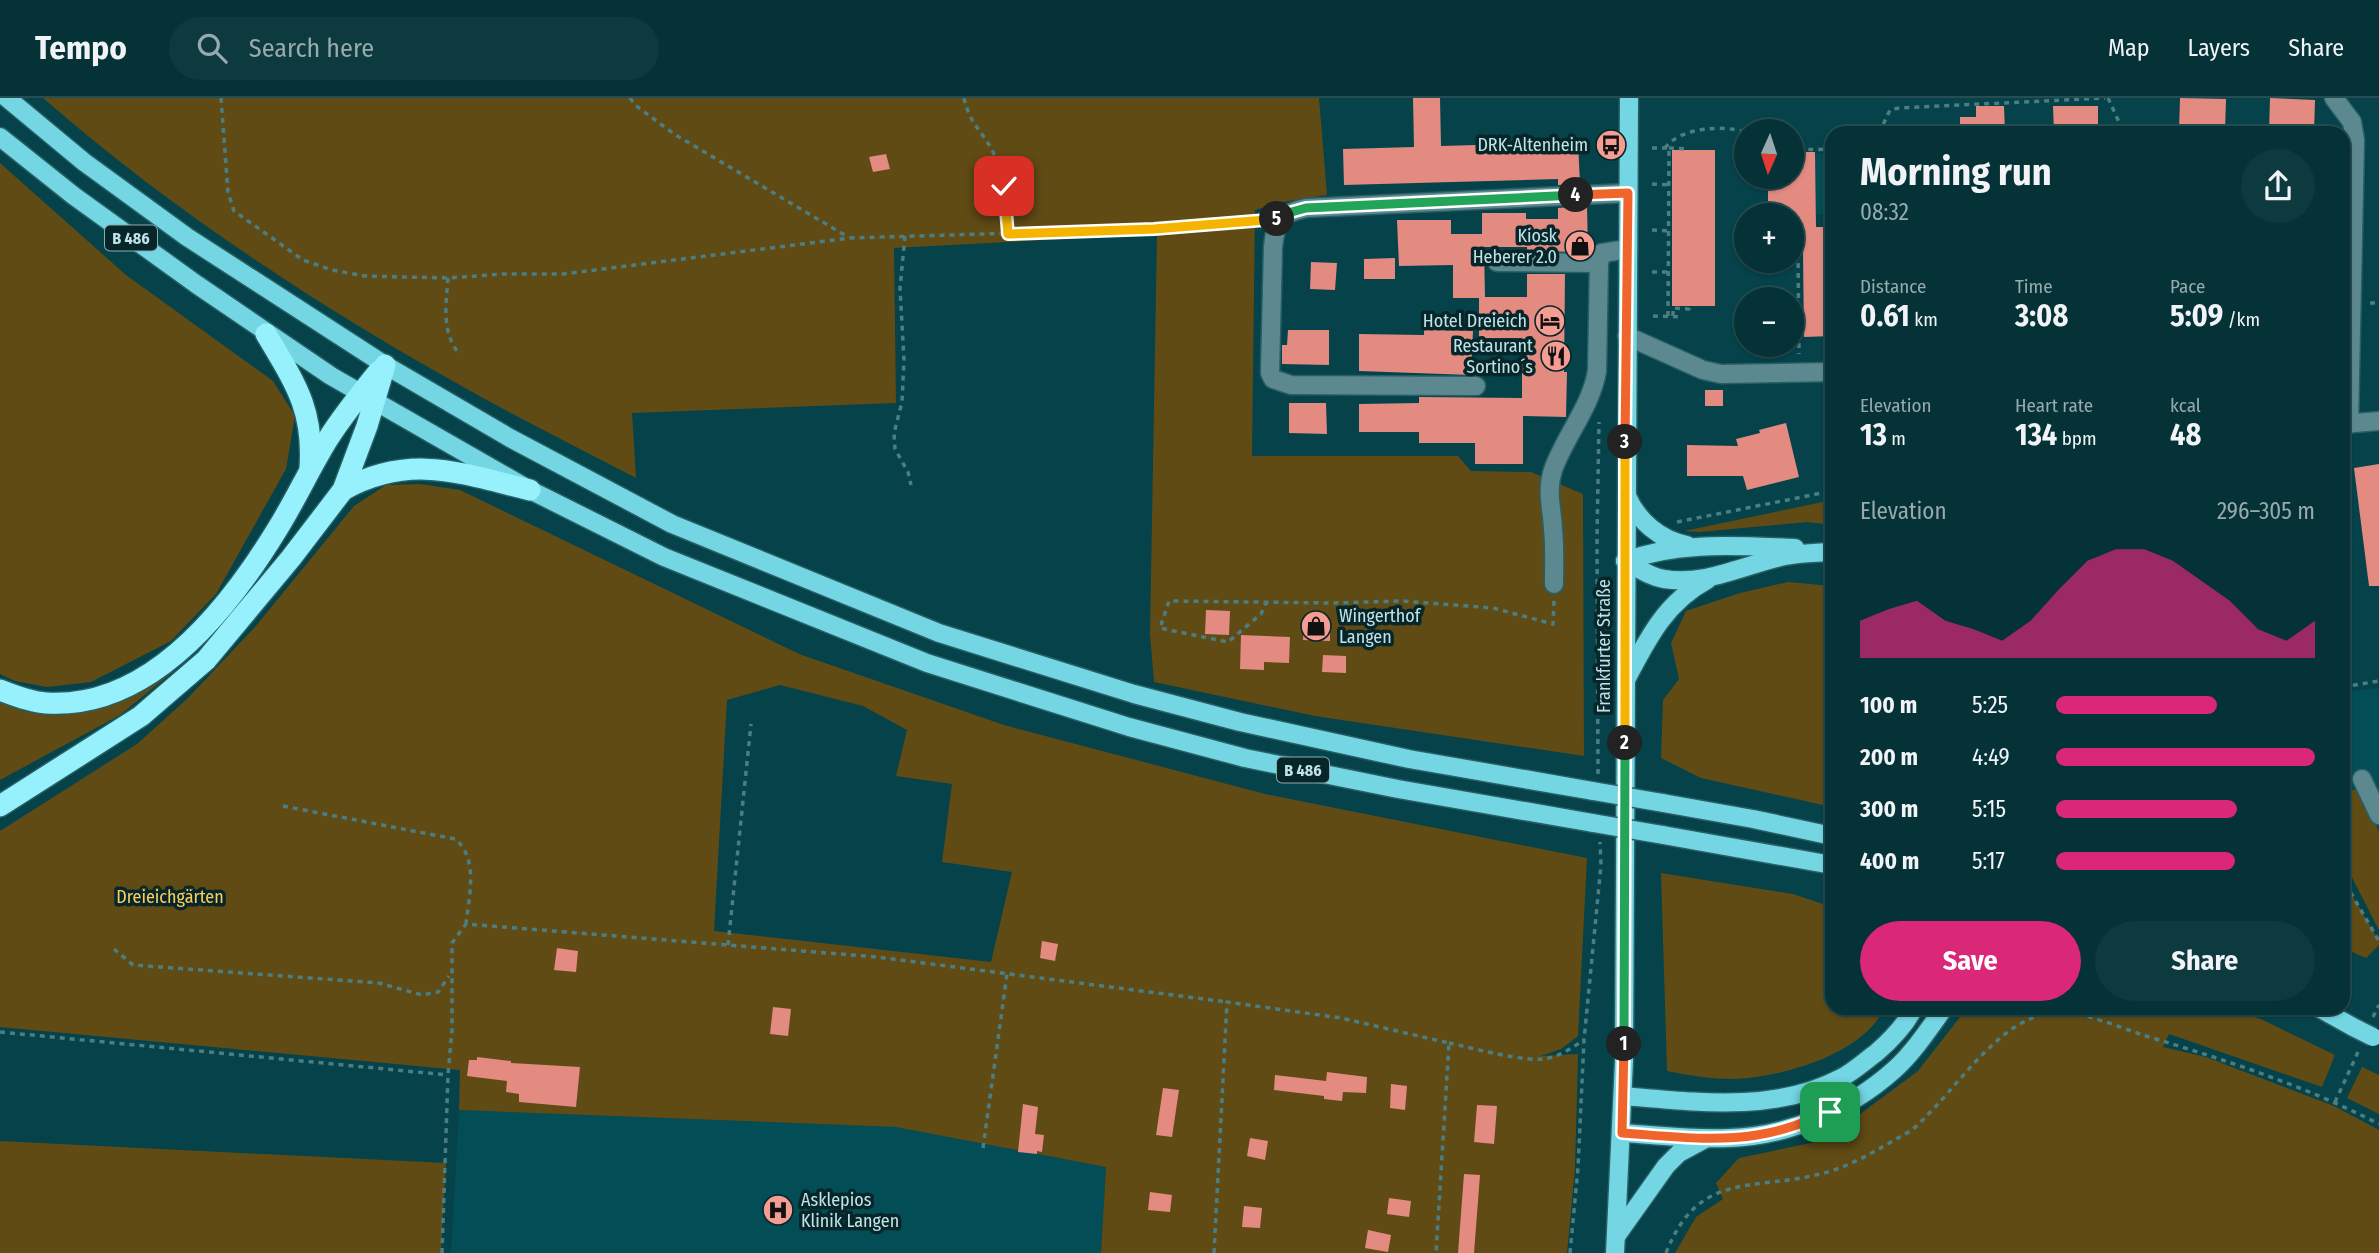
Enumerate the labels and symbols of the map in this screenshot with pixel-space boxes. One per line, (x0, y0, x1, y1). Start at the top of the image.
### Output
north arrow (1734, 119, 1804, 189)
bus stop icon: DRK-Altenheim (1594, 128, 1628, 162)
place label: DRK-Altenheim (1477, 134, 1588, 156)
pin (974, 156, 1034, 216)
pin: 4 (1558, 178, 1594, 212)
pin: 5 (1260, 202, 1294, 236)
place label: Kiosk Heberer 2.0 (1473, 225, 1558, 268)
road number: B 486 (105, 226, 157, 250)
shop icon: Kiosk Heberer 2.0 (1563, 229, 1597, 263)
hotel icon: Hotel Dreieich (1533, 304, 1567, 338)
place label: Hotel Dreieich (1423, 310, 1527, 332)
place label: Restaurant Sortino´s (1453, 335, 1533, 378)
restaurant icon: Restaurant Sortino´s (1539, 339, 1573, 373)
pin: 3 (1608, 424, 1642, 460)
street label: Frankfurter Straße (1593, 579, 1615, 713)
place label: Wingerthof Langen (1339, 605, 1422, 648)
shop icon: Wingerthof Langen (1299, 609, 1333, 643)
pin: 2 (1608, 726, 1642, 760)
road number: B 486 (1277, 758, 1329, 782)
park label: Dreieichgärten (116, 886, 224, 908)
pin: 1 (1606, 1026, 1642, 1062)
pin (1800, 1082, 1860, 1142)
place label: Asklepios Klinik Langen (801, 1189, 899, 1232)
hospital icon: Asklepios Klinik Langen (761, 1193, 795, 1227)

